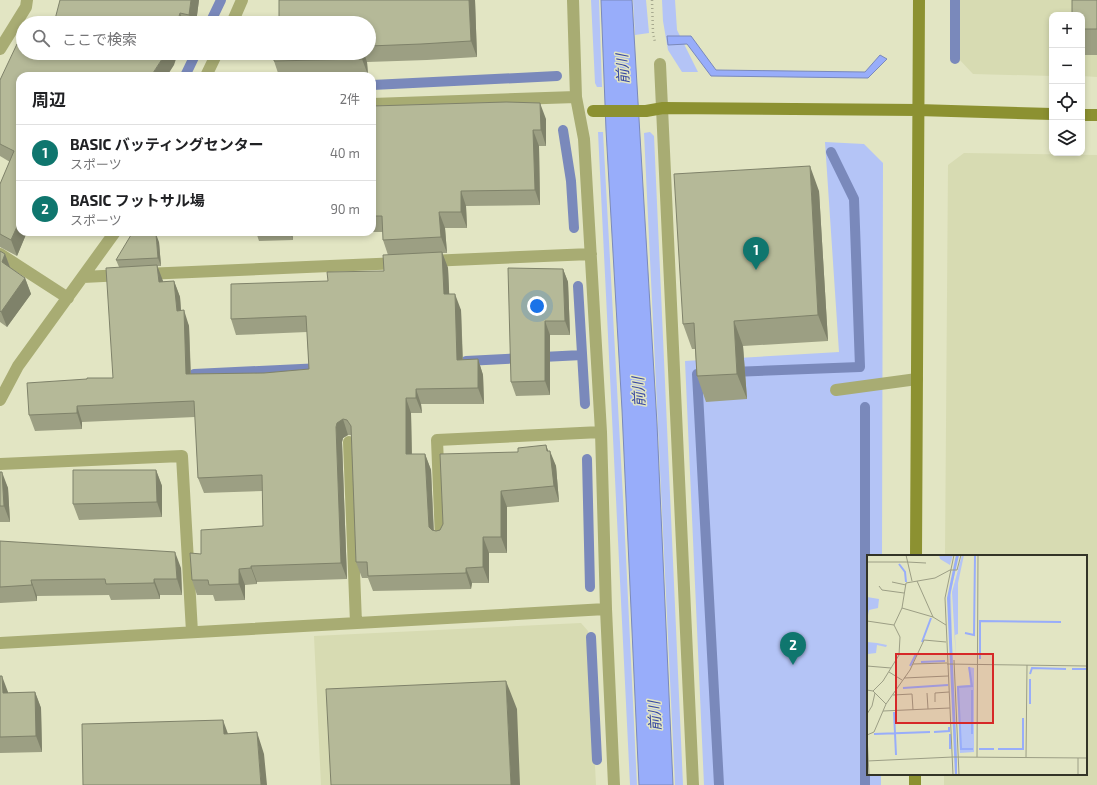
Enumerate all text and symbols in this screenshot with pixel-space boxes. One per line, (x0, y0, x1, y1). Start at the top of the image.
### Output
map controls (1049, 12, 1085, 156)
button: + (1049, 12, 1085, 48)
search box (16, 16, 376, 60)
icon: search (30, 27, 52, 49)
text: ここで検索 (62, 30, 137, 48)
button: − (1049, 48, 1085, 84)
water label: 前川 (612, 52, 632, 84)
button: locate (1049, 84, 1085, 120)
text: 周辺 (32, 89, 66, 109)
text: 2件 (340, 91, 360, 107)
button: layers (1049, 120, 1085, 156)
text: BASIC バッティングセンター (70, 135, 264, 153)
text: 1 (42, 145, 48, 161)
text: 40 m (330, 145, 360, 161)
text: スポーツ (70, 156, 122, 172)
text: BASIC フットサル場 (70, 191, 205, 209)
text: 2 (41, 201, 49, 217)
text: 90 m (330, 201, 360, 217)
text: スポーツ (70, 212, 122, 228)
pin: 1 (743, 237, 769, 270)
your location (527, 296, 547, 316)
water label: 前川 (628, 375, 648, 407)
inset map (867, 555, 1087, 775)
pin: 2 (780, 632, 806, 665)
water label: 前川 (644, 699, 664, 731)

